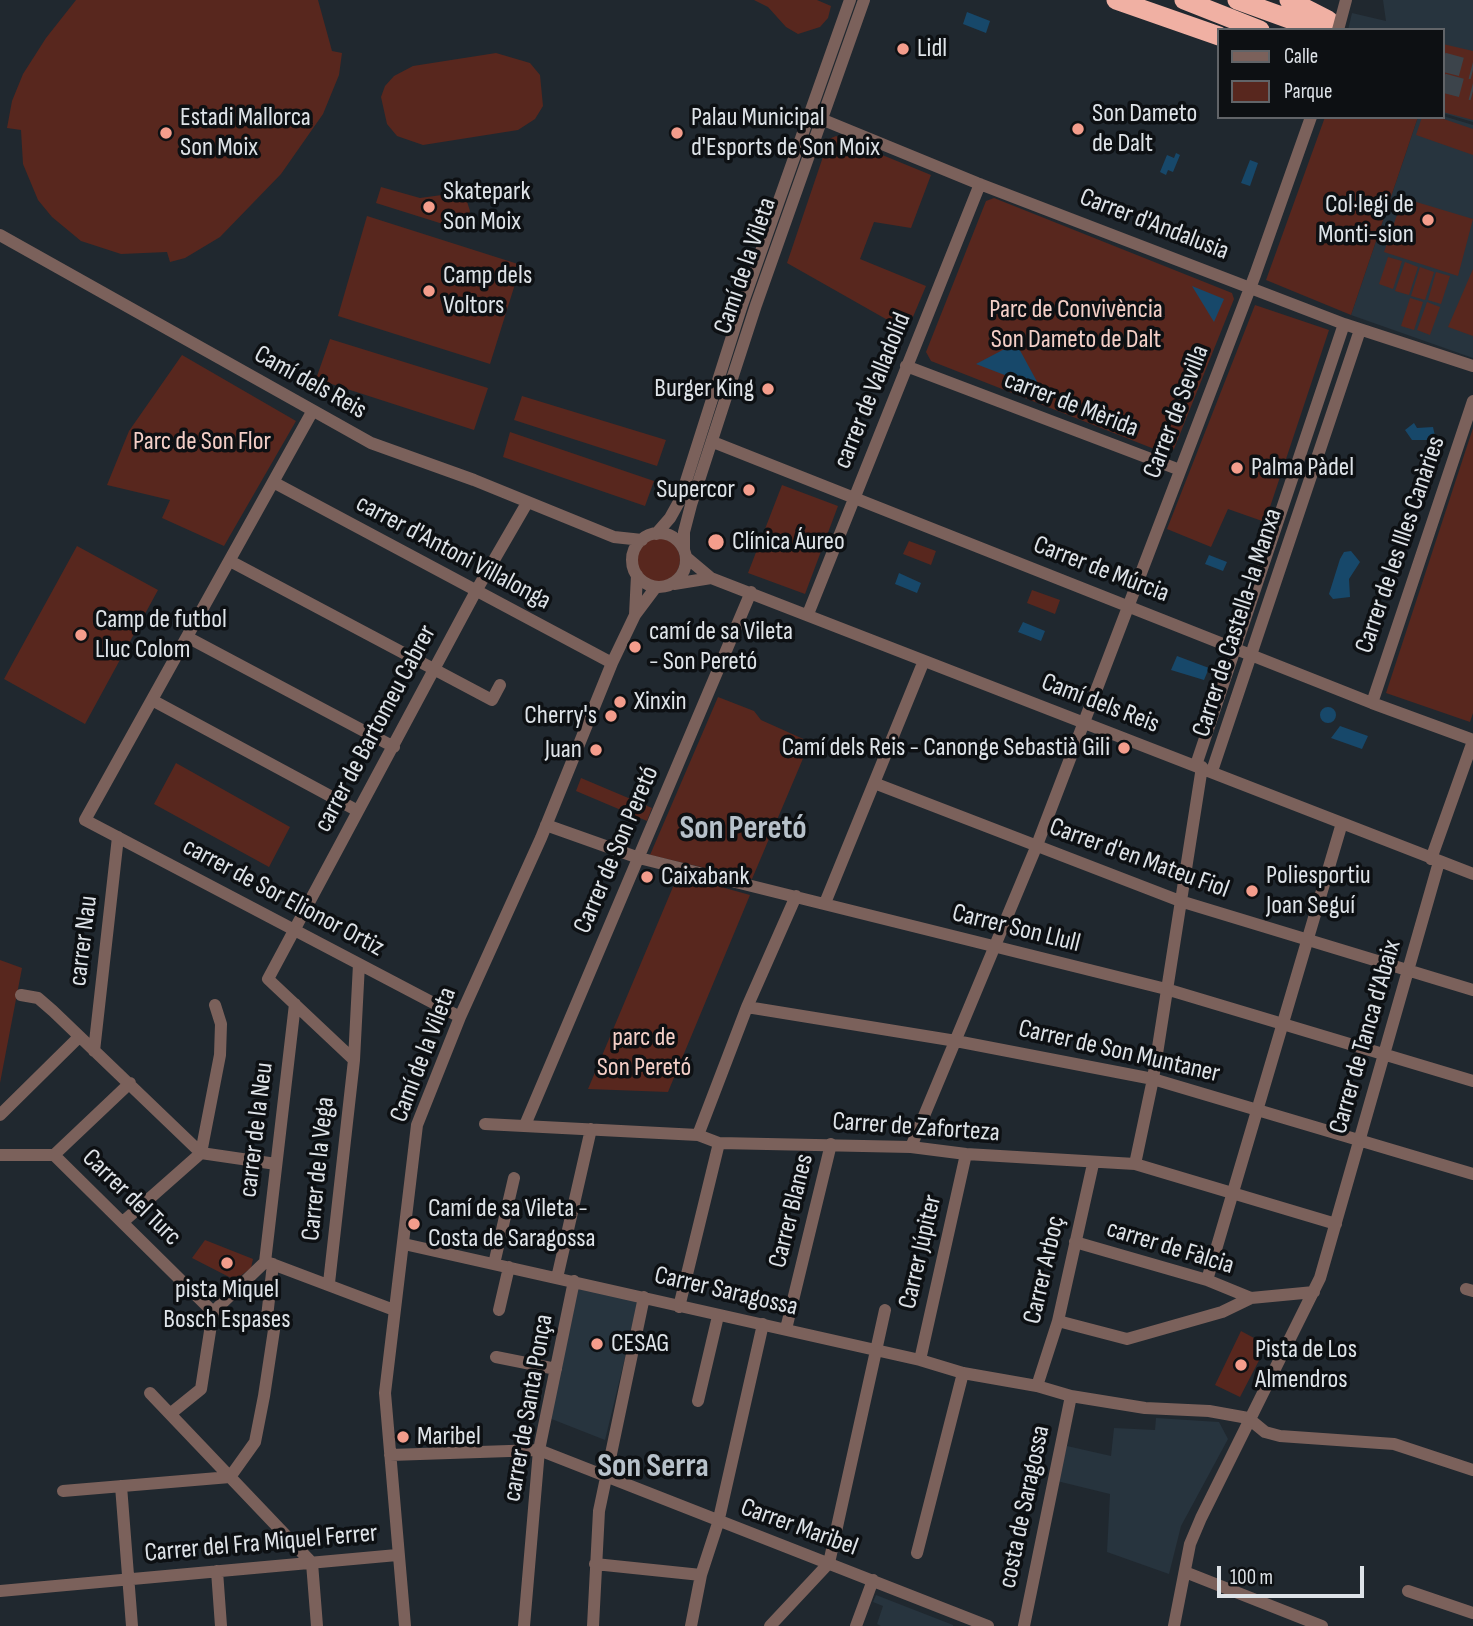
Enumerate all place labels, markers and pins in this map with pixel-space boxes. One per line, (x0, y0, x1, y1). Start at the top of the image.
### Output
place label: Lidl (917, 33, 947, 65)
marker: Lidl (895, 41, 911, 57)
place label: Son Dameto de Dalt (1092, 98, 1197, 160)
place label: Estadi Mallorca Son Moix (180, 102, 311, 164)
place label: Palau Municipal d'Esports de Son Moix (691, 102, 880, 164)
marker: Son Dameto de Dalt (1070, 121, 1086, 137)
marker: Estadi Mallorca Son Moix (158, 125, 174, 141)
marker: Palau Municipal d'Esports de Son Moix (669, 125, 685, 141)
place label: Skatepark Son Moix (443, 176, 530, 238)
place label: Col·legi de Monti-sion (1318, 189, 1414, 250)
marker: Skatepark Son Moix (421, 199, 437, 215)
marker: Col·legi de Monti-sion (1420, 212, 1436, 228)
place label: Camp dels Voltors (443, 260, 532, 322)
marker: Camp dels Voltors (421, 283, 437, 299)
place label: Burger King (654, 373, 754, 405)
marker: Burger King (760, 381, 776, 397)
place label: Palma Pàdel (1251, 452, 1354, 484)
marker: Palma Pàdel (1229, 460, 1245, 476)
place label: Supercor (656, 474, 735, 506)
marker: Supercor (741, 482, 757, 498)
place label: Clínica Áureo (732, 526, 845, 558)
marker: Clínica Áureo (706, 532, 726, 552)
place label: Camp de futbol Lluc Colom (95, 604, 227, 666)
place label: camí de sa Vileta - Son Peretó (649, 616, 793, 678)
marker: Camp de futbol Lluc Colom (73, 627, 89, 643)
marker: camí de sa Vileta - Son Peretó (627, 639, 643, 655)
place label: Xinxin (634, 686, 687, 718)
marker: Xinxin (612, 694, 628, 710)
place label: Cherry's (524, 700, 597, 732)
marker: Cherry's (603, 708, 619, 724)
place label: Camí dels Reis - Canonge Sebastià Gili (782, 732, 1110, 764)
place label: Juan (545, 734, 582, 766)
marker: Camí dels Reis - Canonge Sebastià Gili (1116, 740, 1132, 756)
marker: Juan (588, 742, 604, 758)
place label: Poliesportiu Joan Seguí (1266, 860, 1371, 922)
place label: Caixabank (661, 861, 749, 893)
marker: Caixabank (639, 869, 655, 885)
marker: Poliesportiu Joan Seguí (1244, 883, 1260, 899)
place label: Camí de sa Vileta - Costa de Saragossa (428, 1193, 595, 1254)
marker: Camí de sa Vileta - Costa de Saragossa (406, 1216, 422, 1232)
marker: pista Miquel Bosch Espases (219, 1255, 235, 1271)
place label: pista Miquel Bosch Espases (163, 1274, 291, 1336)
place label: CESAG (611, 1328, 669, 1360)
place label: Pista de Los Almendros (1255, 1334, 1357, 1396)
marker: CESAG (589, 1336, 605, 1352)
marker: Pista de Los Almendros (1233, 1357, 1249, 1373)
place label: Maribel (417, 1421, 481, 1453)
marker: Maribel (395, 1429, 411, 1445)

